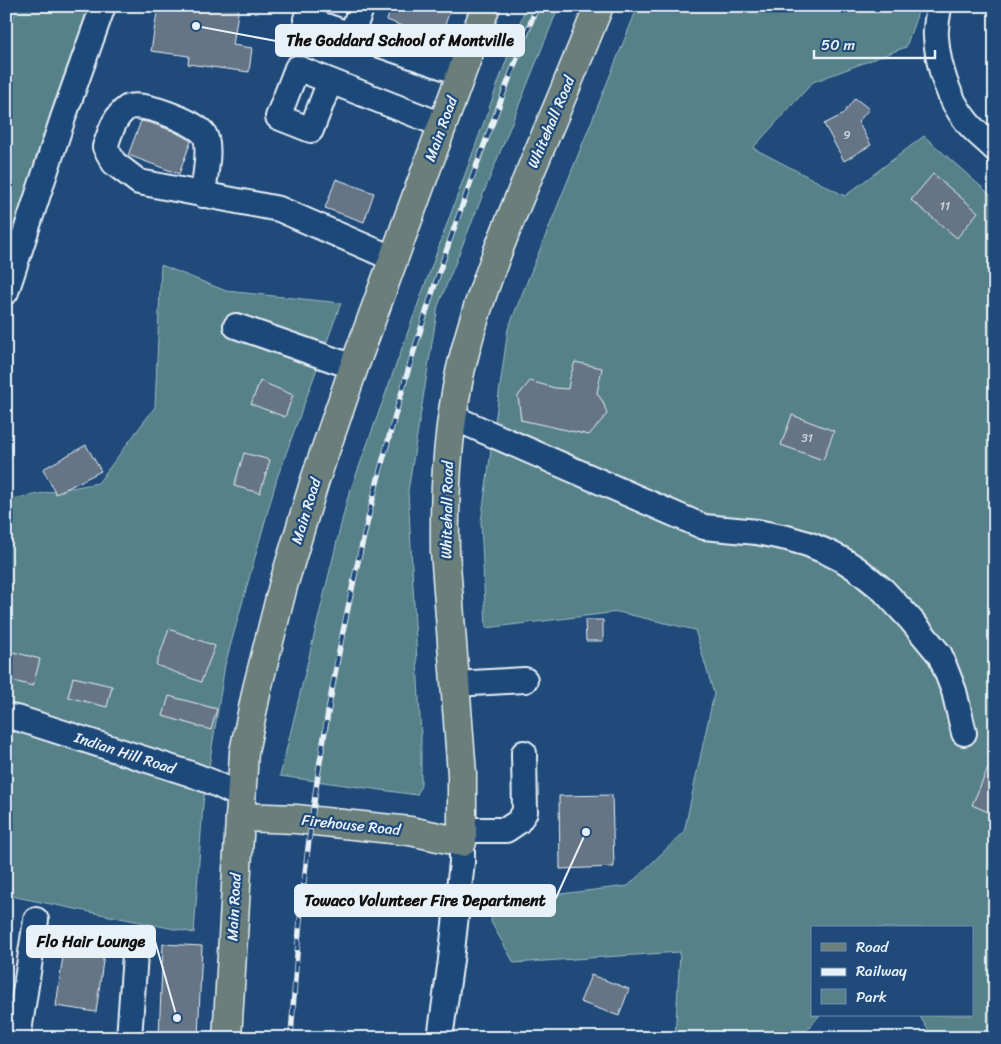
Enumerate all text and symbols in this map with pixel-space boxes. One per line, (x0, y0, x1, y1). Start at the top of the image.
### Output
callout: The Goddard School of Montville (276, 25, 524, 56)
text: The Goddard School of Montville (286, 26, 514, 55)
scale bar (814, 28, 935, 60)
text: 50 m (821, 32, 856, 58)
street label: Whitehall Road (520, 71, 583, 172)
street label: Main Road (417, 92, 465, 165)
house number: 9 (843, 124, 851, 146)
house number: 11 (940, 195, 950, 217)
house number: 31 (801, 427, 813, 449)
street label: Whitehall Road (433, 460, 461, 559)
street label: Main Road (284, 474, 329, 547)
street label: Indian Hill Road (70, 724, 180, 782)
street label: Firehouse Road (300, 807, 403, 843)
street label: Main Road (219, 871, 249, 942)
callout: Towaco Volunteer Fire Department (295, 885, 555, 916)
text: Towaco Volunteer Fire Department (304, 886, 546, 915)
callout: Flo Hair Lounge (27, 926, 155, 957)
legend (811, 926, 974, 1016)
text: Flo Hair Lounge (36, 927, 146, 956)
text: Road (856, 934, 889, 960)
text: Railway (856, 958, 907, 984)
text: Park (856, 984, 887, 1010)

